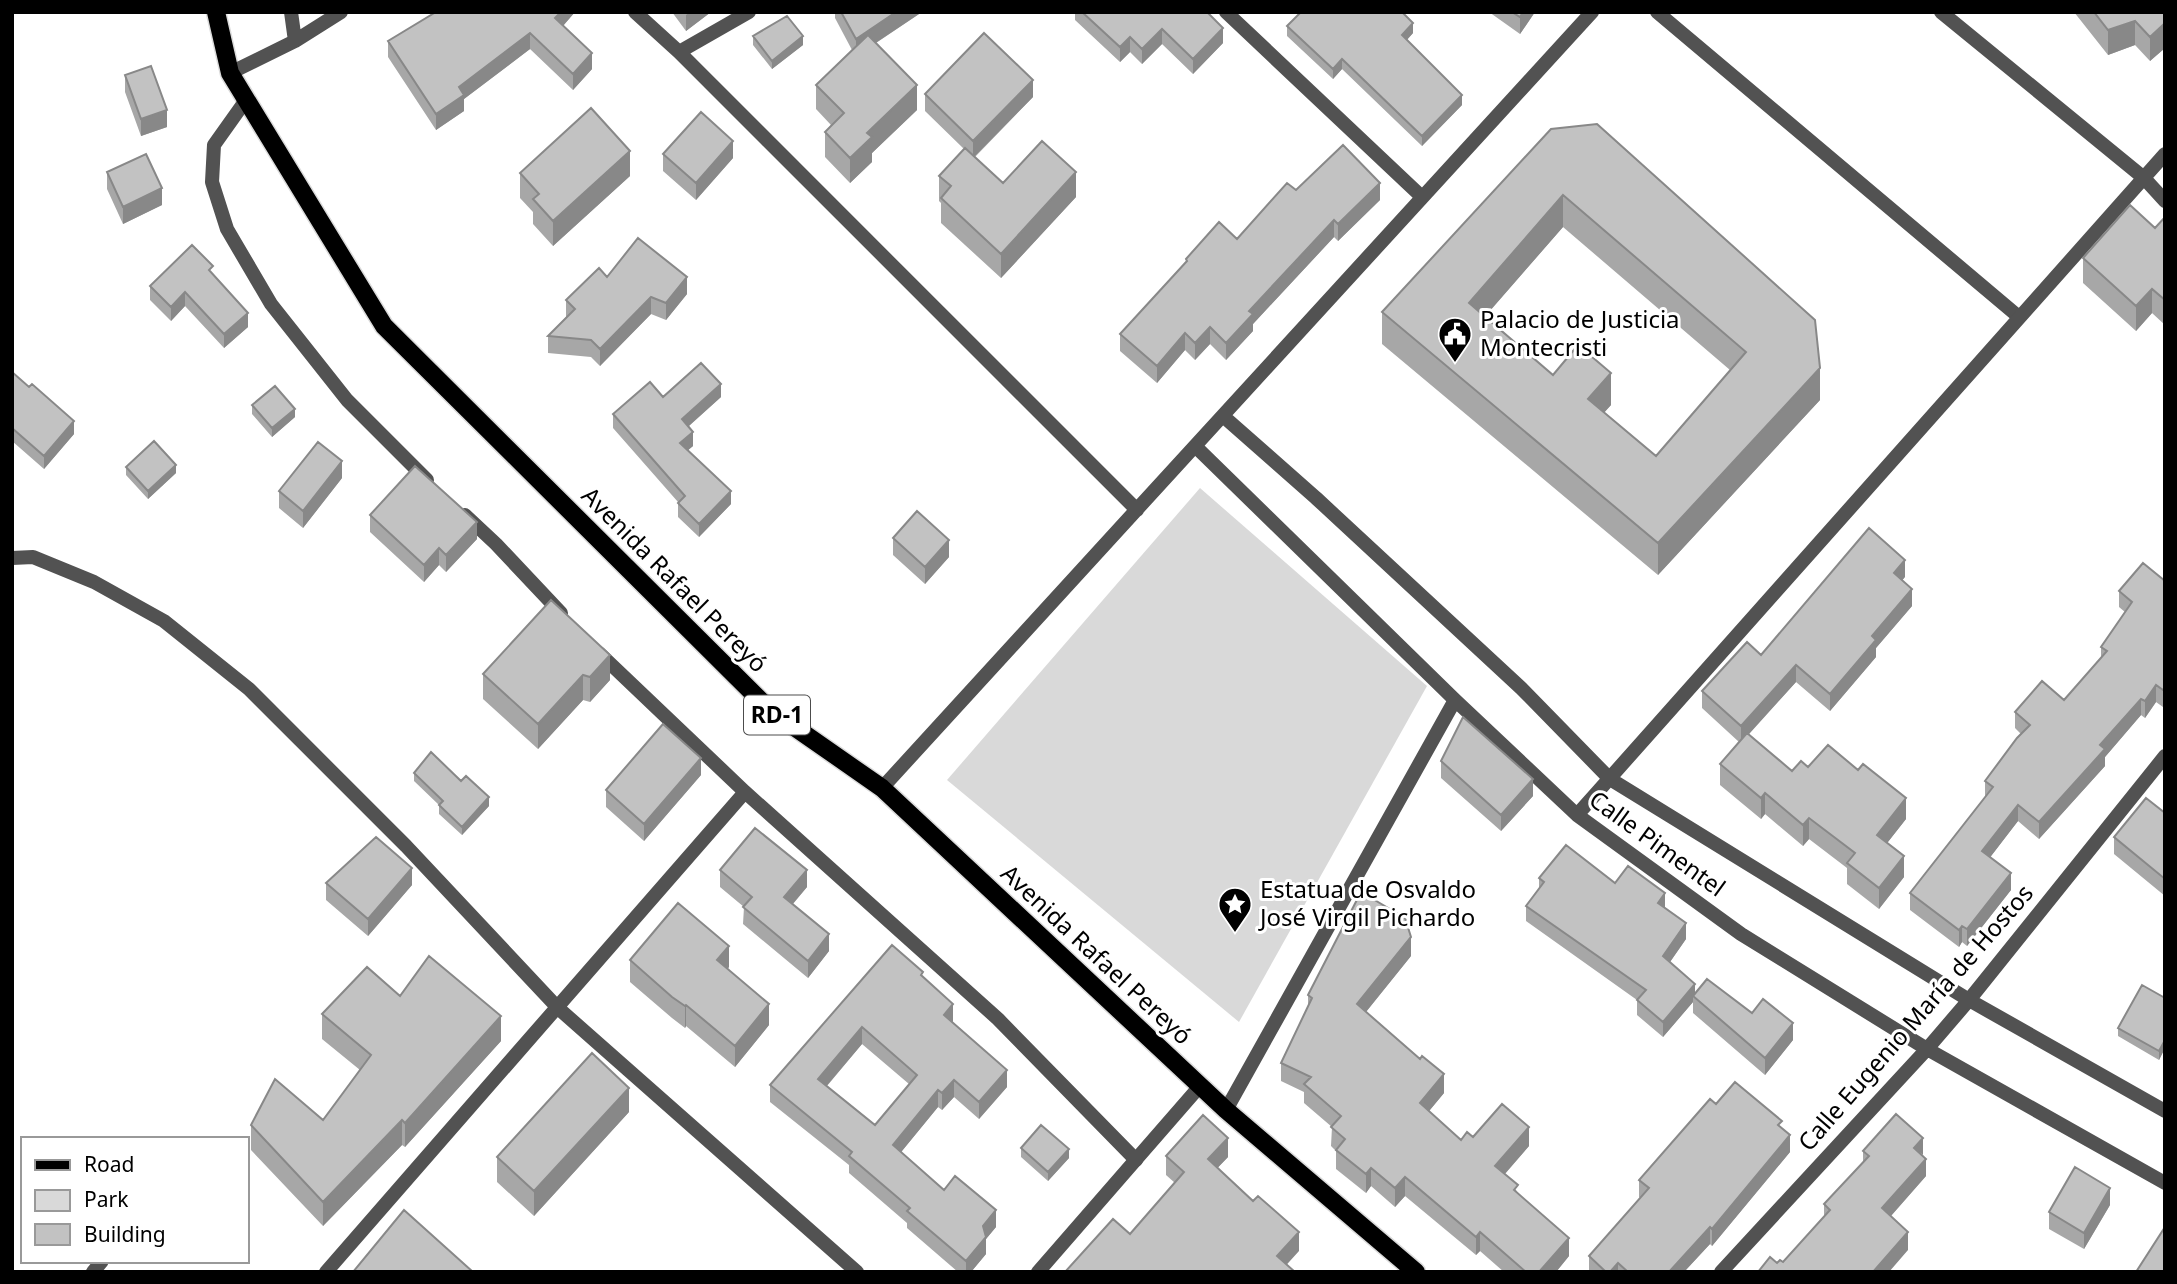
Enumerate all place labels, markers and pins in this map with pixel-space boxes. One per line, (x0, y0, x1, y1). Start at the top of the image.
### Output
place label: Palacio de Justicia Montecristi (1480, 302, 1680, 363)
public building icon: Palacio de Justicia Montecristi (1436, 315, 1474, 364)
place label: Estatua de Osvaldo José Virgil Pichardo (1258, 872, 1476, 933)
place icon: Estatua de Osvaldo José Virgil Pichardo (1216, 885, 1254, 934)

